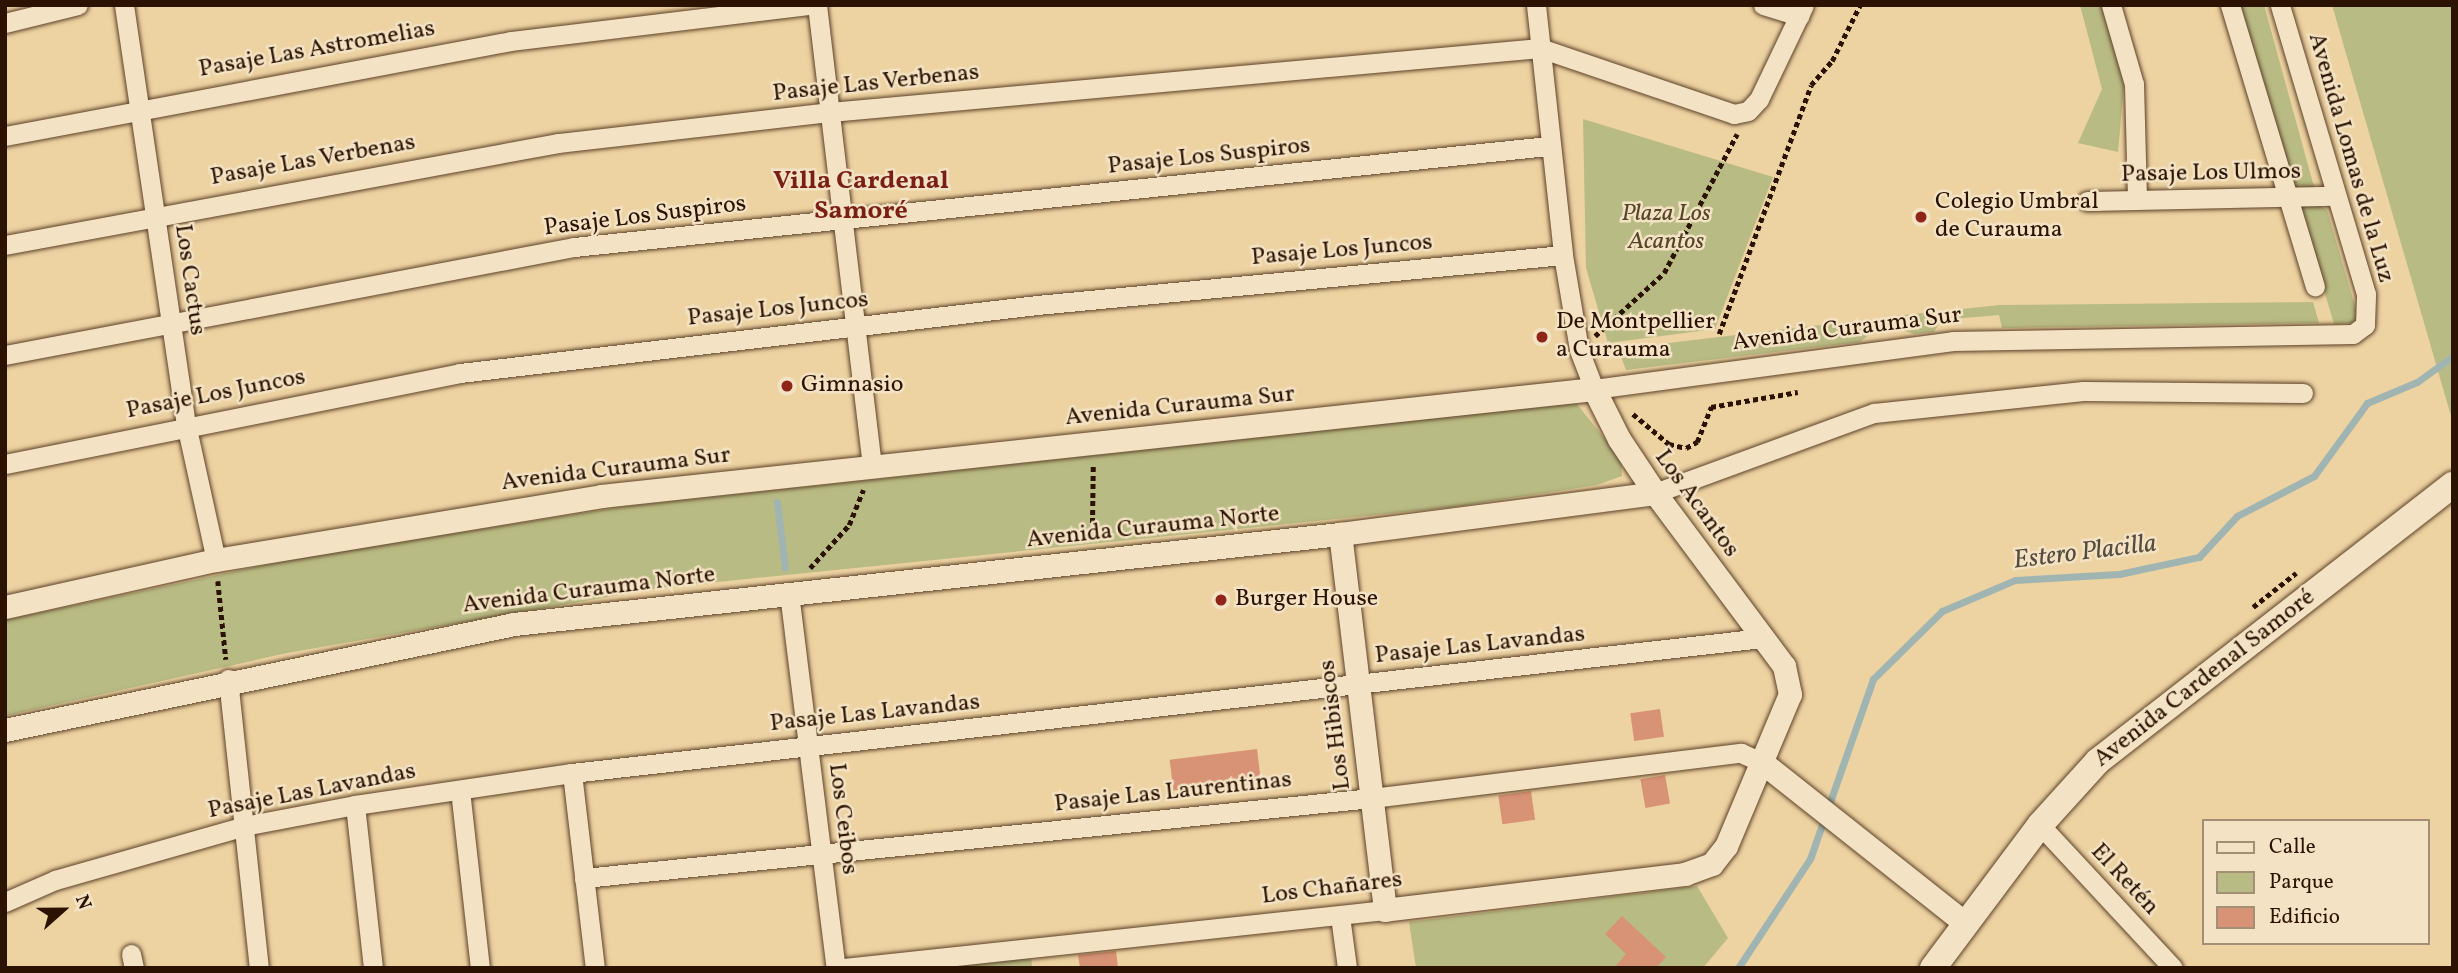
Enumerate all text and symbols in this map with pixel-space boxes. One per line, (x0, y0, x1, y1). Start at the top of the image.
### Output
street label: Pasaje Las Astromelias (197, 15, 437, 85)
street label: Avenida Lomas de la Luz (2301, 30, 2399, 286)
street label: Pasaje Las Verbenas (771, 59, 981, 109)
street label: Pasaje Las Verbenas (208, 129, 418, 193)
street label: Pasaje Los Suspiros (1106, 132, 1312, 182)
street label: Pasaje Los Ulmos (2121, 158, 2301, 190)
district label: Villa Cardenal Samoré (773, 166, 949, 228)
place label: Colegio Umbral de Curauma (1935, 189, 2099, 245)
street label: Pasaje Los Suspiros (542, 190, 748, 244)
park label: Plaza Los Acantos (1622, 201, 1710, 257)
marker: Colegio Umbral de Curauma (1913, 209, 1929, 225)
street label: Los Cactus (167, 223, 211, 337)
street label: Pasaje Los Juncos (1250, 229, 1434, 273)
street label: Pasaje Los Juncos (686, 286, 870, 334)
street label: Avenida Curauma Sur (1731, 302, 1963, 358)
place label: De Montpellier a Curauma (1556, 309, 1715, 365)
marker: De Montpellier a Curauma (1534, 329, 1550, 345)
street label: Pasaje Los Juncos (124, 364, 308, 426)
place label: Gimnasio (801, 372, 904, 400)
marker: Gimnasio (779, 378, 795, 394)
street label: Avenida Curauma Sur (1064, 381, 1296, 433)
street label: Avenida Curauma Sur (500, 442, 732, 498)
street label: Los Acantos (1647, 445, 1745, 563)
street label: Avenida Curauma Norte (1025, 500, 1281, 556)
water label: Estero Placilla (2012, 529, 2158, 577)
street label: Avenida Curauma Norte (461, 561, 717, 621)
street label: Avenida Cardenal Samoré (2089, 584, 2321, 774)
place label: Burger House (1235, 586, 1378, 614)
marker: Burger House (1213, 592, 1229, 608)
street label: Pasaje Las Lavandas (1374, 621, 1586, 671)
street label: Los Hibiscos (1314, 658, 1358, 792)
street label: Pasaje Las Lavandas (769, 689, 981, 739)
street label: Pasaje Las Lavandas (206, 758, 418, 826)
street label: Los Ceibos (821, 762, 863, 876)
street label: Pasaje Las Laurentinas (1053, 766, 1293, 820)
legend (2202, 819, 2430, 945)
text: Calle (2269, 833, 2316, 862)
street label: El Retén (2084, 838, 2164, 922)
street label: Los Chañares (1260, 866, 1404, 912)
text: Parque (2269, 868, 2334, 897)
north arrow (28, 875, 98, 945)
text: N (68, 891, 97, 914)
text: Edificio (2269, 903, 2340, 932)

